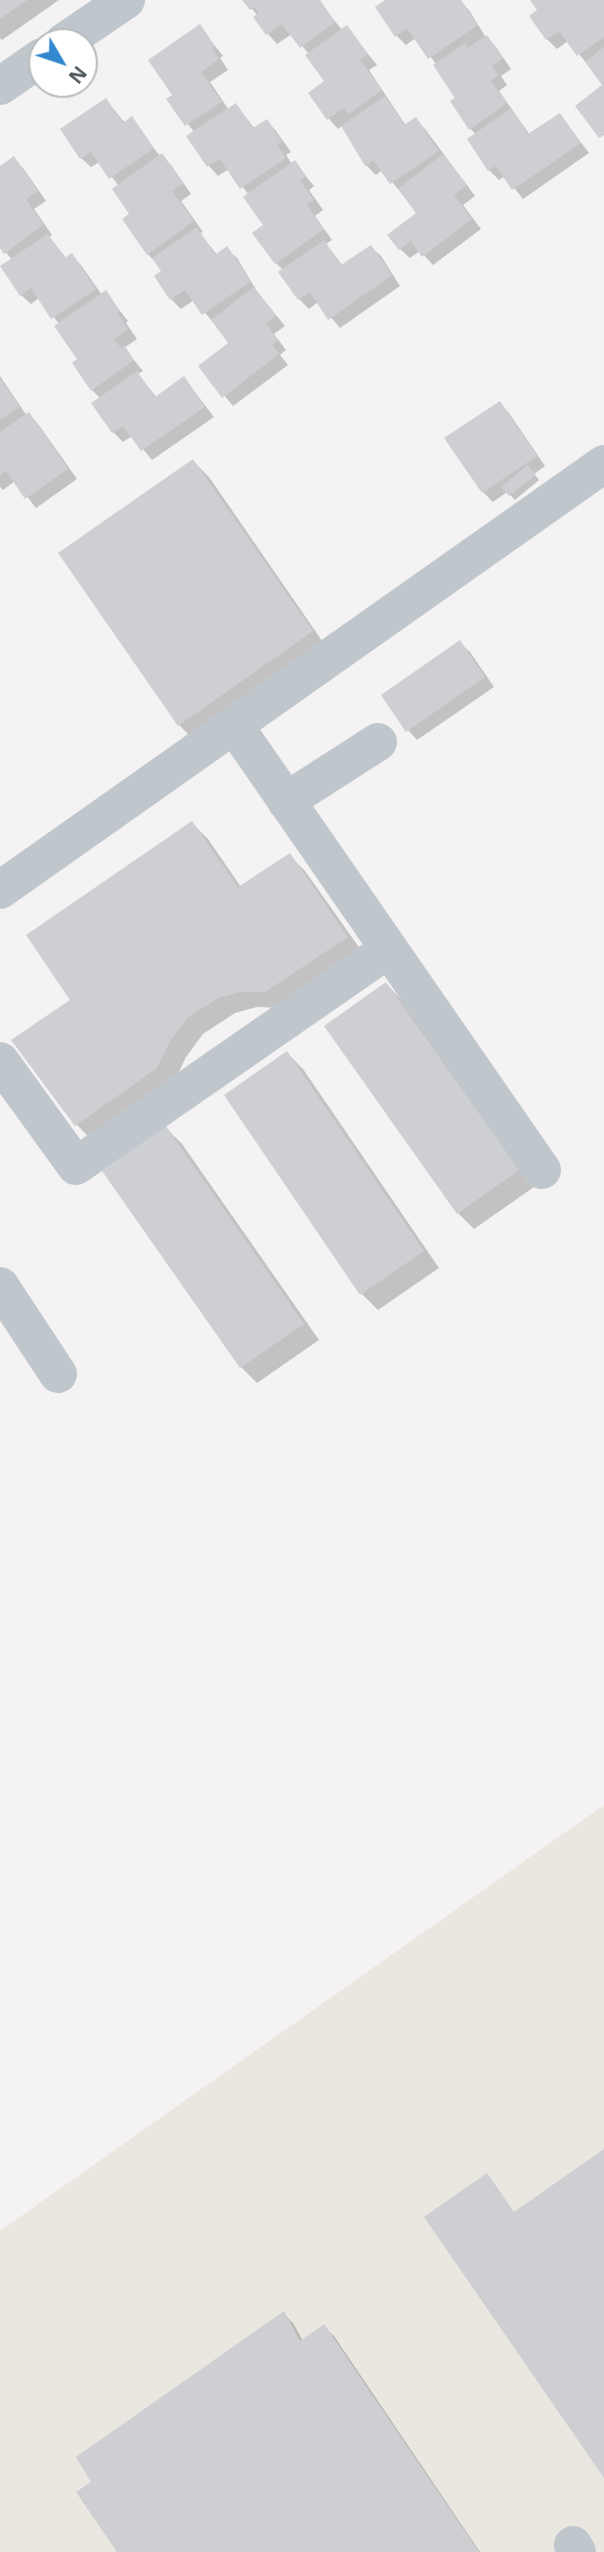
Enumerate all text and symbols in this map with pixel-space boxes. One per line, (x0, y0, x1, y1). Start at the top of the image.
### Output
north arrow (28, 28, 98, 98)
text: N (63, 61, 93, 89)

